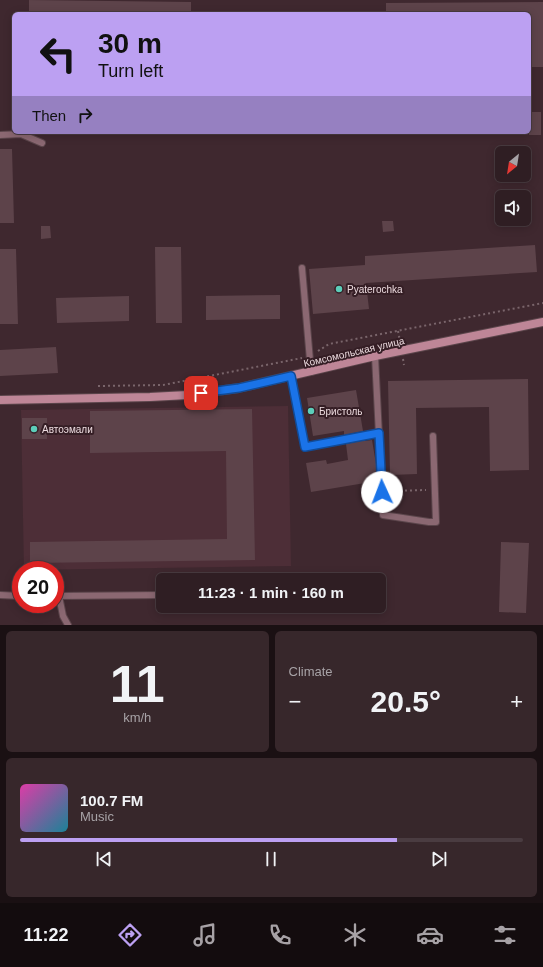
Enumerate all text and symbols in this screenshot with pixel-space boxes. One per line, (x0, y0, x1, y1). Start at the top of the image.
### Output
icon: left (32, 28, 84, 80)
text: 30 m (98, 28, 162, 59)
text: Turn left (98, 61, 163, 81)
icon: right (74, 104, 96, 126)
text: Then (32, 107, 66, 124)
north arrow (495, 146, 531, 182)
map controls (495, 146, 531, 226)
button: sound (495, 190, 531, 226)
marker: Pyaterochka (334, 284, 344, 294)
place label: Pyaterochka (347, 284, 403, 295)
street label: Комсомольская улица (303, 335, 406, 369)
pin (184, 376, 218, 410)
icon: arrive (190, 382, 212, 404)
marker: Бристоль (306, 406, 316, 416)
place label: Бристоль (319, 406, 363, 417)
marker: Автоэмали (29, 424, 39, 434)
place label: Автоэмали (42, 424, 93, 435)
position arrow (361, 471, 403, 513)
speed limit sign: 20 (12, 561, 64, 613)
text: 11:23 · 1 min · 160 m (198, 584, 344, 601)
text: 11 (110, 655, 165, 713)
text: Climate (289, 664, 333, 679)
text: 20.5° (371, 685, 441, 718)
text: − (289, 689, 301, 714)
text: + (510, 689, 523, 714)
text: km/h (123, 710, 151, 725)
text: 100.7 FM (80, 792, 143, 809)
text: Music (80, 809, 114, 824)
icon: previous (93, 848, 115, 870)
icon: pause (260, 848, 282, 870)
icon: next (428, 848, 450, 870)
icon: directions (116, 921, 144, 949)
icon: music (191, 921, 219, 949)
icon: phone (266, 921, 294, 949)
icon: climate (341, 921, 369, 949)
icon: car (416, 921, 444, 949)
icon: filters (491, 921, 519, 949)
text: 11:22 (24, 925, 69, 945)

